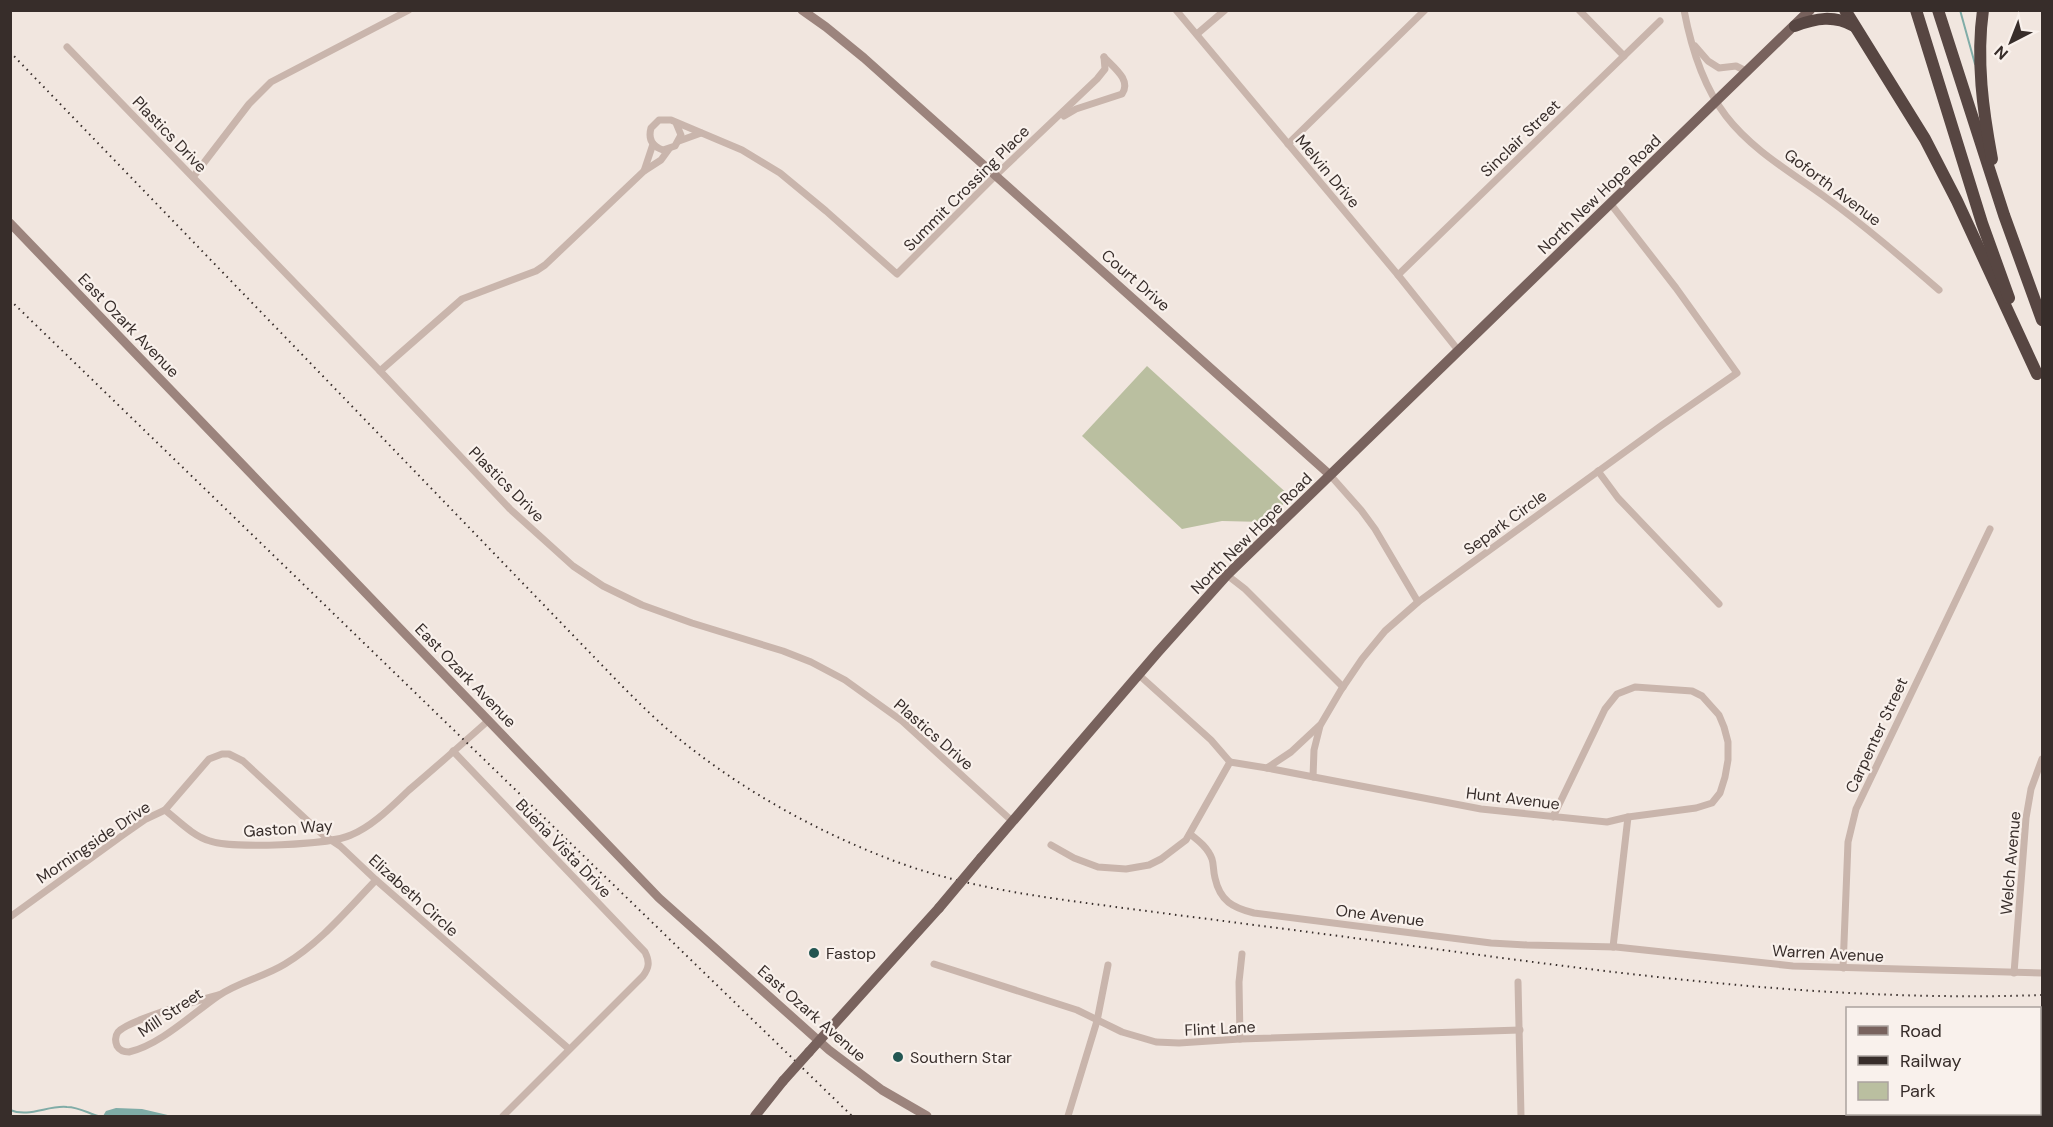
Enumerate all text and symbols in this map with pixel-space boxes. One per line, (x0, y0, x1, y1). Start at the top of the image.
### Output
north arrow (1981, 12, 2041, 72)
text: N (1990, 41, 2013, 64)
street label: Plastics Drive (128, 92, 211, 177)
street label: Sinclair Street (1476, 95, 1565, 182)
street label: Summit Crossing Place (899, 121, 1034, 256)
street label: Melvin Drive (1291, 130, 1364, 212)
street label: North New Hope Road (1533, 130, 1665, 259)
street label: Goforth Avenue (1780, 144, 1885, 231)
street label: Court Drive (1097, 245, 1174, 316)
street label: East Ozark Avenue (74, 269, 184, 382)
street label: Plastics Drive (464, 442, 549, 527)
street label: North New Hope Road (1186, 468, 1317, 599)
street label: Separk Circle (1459, 485, 1551, 560)
street label: East Ozark Avenue (411, 619, 521, 732)
street label: Carpenter Street (1841, 674, 1912, 796)
street label: Plastics Drive (890, 694, 978, 775)
street label: Hunt Avenue (1465, 782, 1561, 815)
street label: Buena Vista Drive (511, 795, 616, 902)
street label: Morningside Drive (32, 796, 154, 888)
street label: Welch Avenue (1995, 810, 2026, 916)
street label: Gaston Way (243, 815, 334, 842)
street label: Elizabeth Circle (364, 850, 463, 941)
street label: One Avenue (1334, 900, 1426, 931)
street label: Warren Avenue (1772, 940, 1884, 967)
place label: Fastop (826, 943, 876, 964)
marker: Fastop (807, 946, 821, 960)
street label: East Ozark Avenue (753, 961, 870, 1066)
street label: Mill Street (134, 983, 207, 1042)
legend (1846, 1007, 2041, 1115)
street label: Flint Lane (1184, 1016, 1256, 1041)
text: Road (1900, 1019, 1942, 1043)
place label: Southern Star (910, 1047, 1012, 1068)
text: Railway (1900, 1049, 1962, 1073)
marker: Southern Star (891, 1050, 905, 1064)
text: Park (1900, 1079, 1936, 1103)

